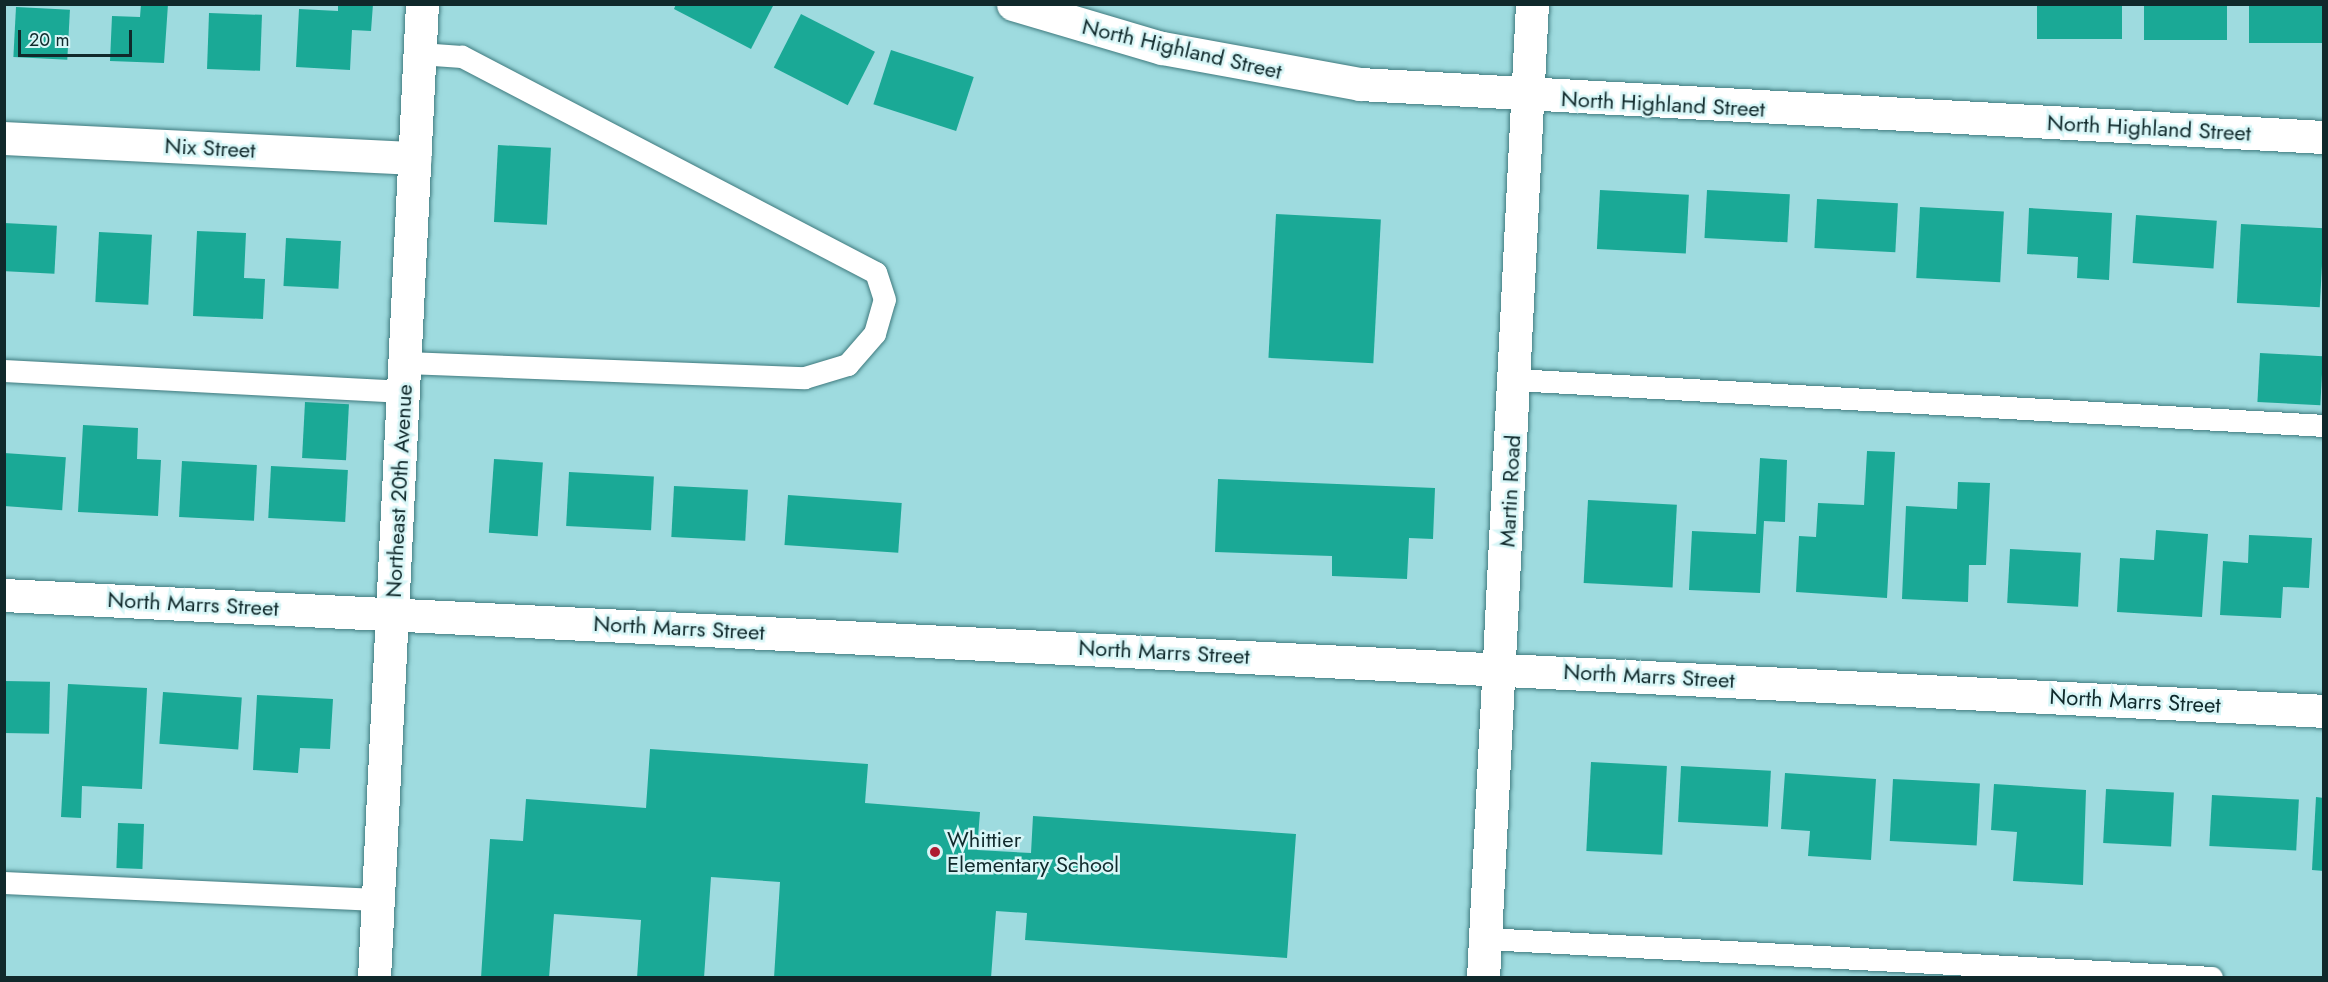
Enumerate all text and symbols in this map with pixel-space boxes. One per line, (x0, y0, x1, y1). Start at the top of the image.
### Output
street label: North Highland Street (1079, 13, 1285, 85)
scale bar (21, 18, 135, 56)
text: 20 m (29, 27, 69, 53)
street label: North Highland Street (1560, 85, 1766, 123)
street label: North Highland Street (2046, 109, 2252, 147)
street label: Nix Street (164, 132, 256, 164)
street label: Northeast 20th Avenue (380, 384, 418, 598)
street label: Martin Road (1494, 434, 1526, 548)
street label: North Marrs Street (107, 586, 279, 622)
street label: North Marrs Street (593, 610, 765, 646)
street label: North Marrs Street (1078, 634, 1250, 670)
street label: North Marrs Street (1563, 658, 1735, 694)
street label: North Marrs Street (2049, 683, 2221, 719)
place label: Whittier Elementary School (947, 826, 1119, 878)
marker: Whittier Elementary School (928, 845, 942, 859)

